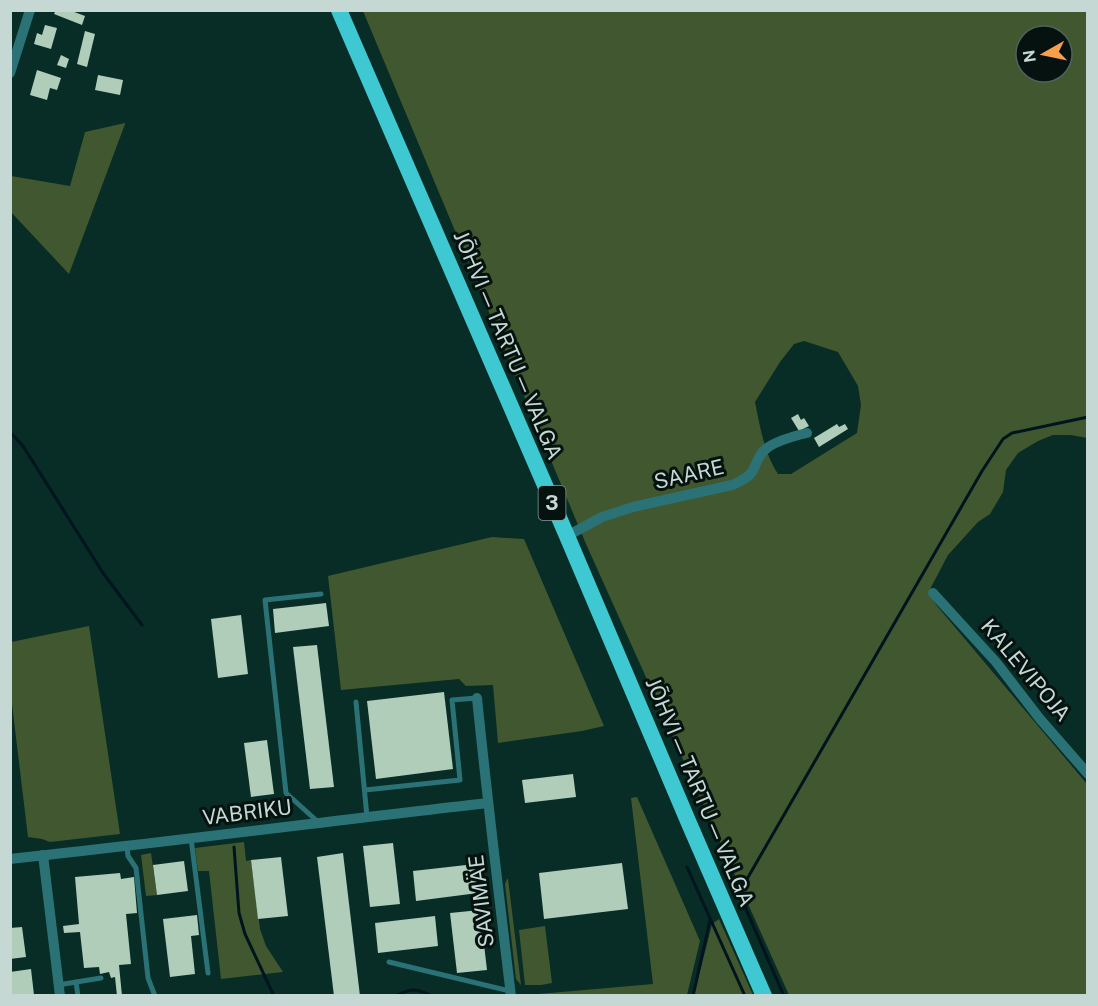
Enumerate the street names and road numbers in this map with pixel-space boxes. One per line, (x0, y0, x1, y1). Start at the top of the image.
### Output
street label: JÕHVI — TARTU — VALGA (448, 227, 568, 463)
street label: SAARE (652, 454, 726, 494)
road number: 3 (538, 486, 566, 520)
street label: KALEVIPOJA (976, 614, 1076, 726)
street label: JÕHVI — TARTU — VALGA (640, 674, 760, 910)
street label: VABRIKU (201, 794, 293, 830)
street label: SAVIMÄE (463, 853, 499, 949)

